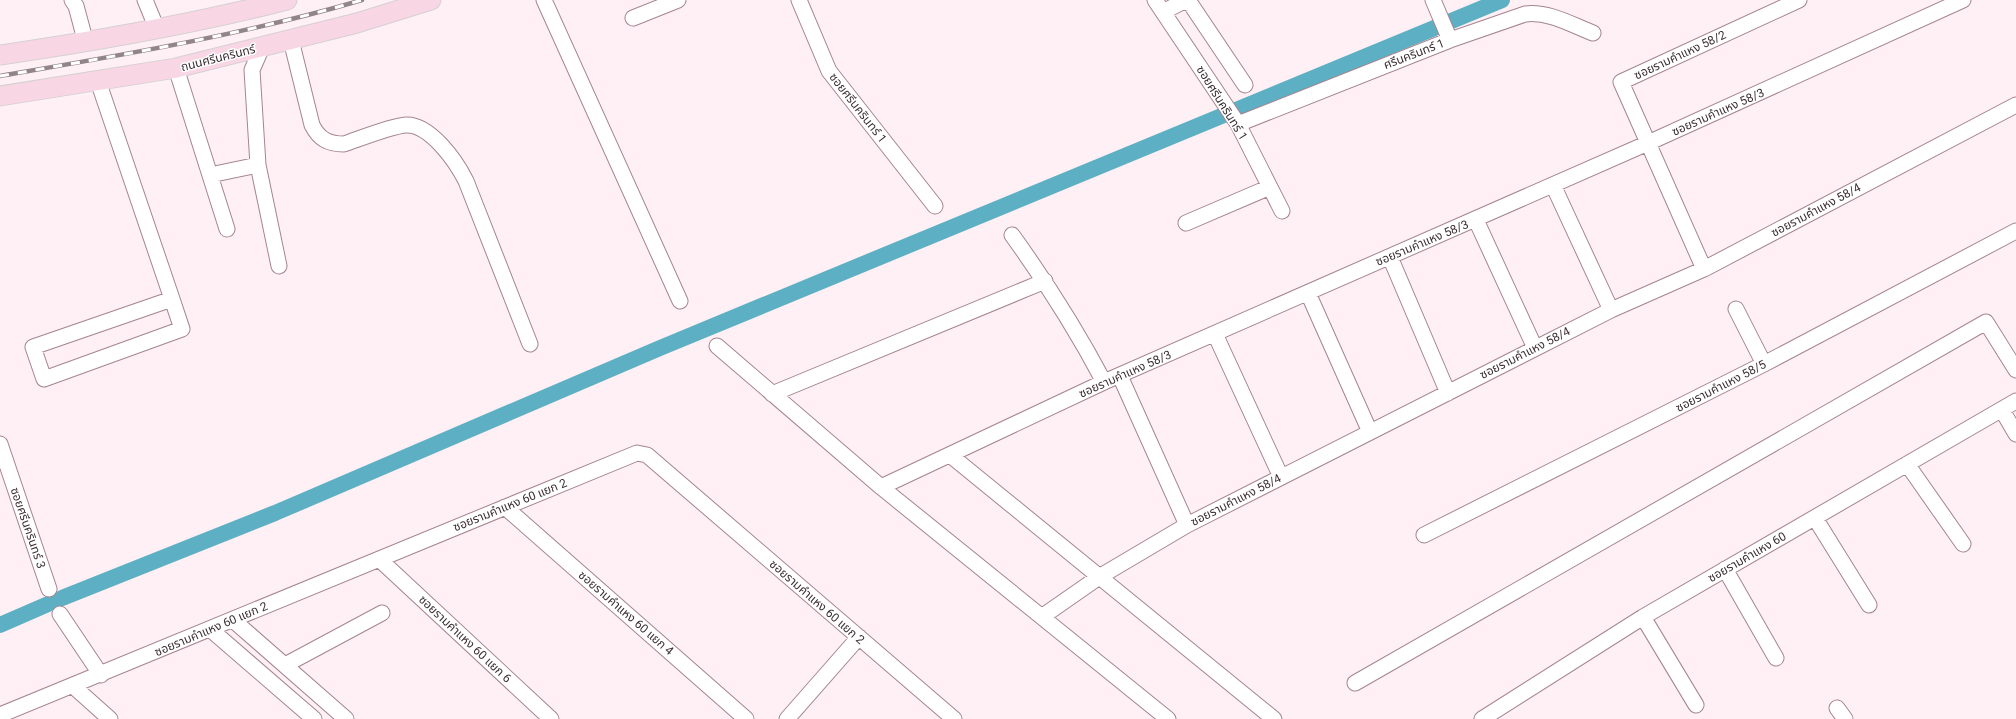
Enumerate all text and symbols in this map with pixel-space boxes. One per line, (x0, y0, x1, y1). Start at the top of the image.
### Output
street label: ซอยรามคำแหง 58/2 (1632, 28, 1728, 82)
street label: ศรีนครินทร์ 1 (1382, 36, 1446, 72)
street label: ถนนศรีนครินทร์ (179, 42, 257, 74)
street label: ซอยศรีนครินทร์ 1 (1194, 63, 1250, 143)
street label: ซอยศรีนครินทร์ 1 (826, 70, 890, 146)
street label: ซอยรามคำแหง 58/3 (1670, 85, 1766, 139)
street label: ซอยรามคำแหง 58/4 (1769, 180, 1863, 240)
street label: ซอยรามคำแหง 58/3 (1373, 217, 1471, 269)
street label: ซอยรามคำแหง 58/4 (1477, 324, 1573, 382)
street label: ซอยรามคำแหง 58/3 (1077, 347, 1173, 401)
street label: ซอยรามคำแหง 58/5 (1673, 357, 1769, 415)
street label: ซอยรามคำแหง 58/4 (1188, 471, 1284, 529)
street label: ซอยรามคำแหง 60 แยก 2 (451, 476, 569, 534)
street label: ซอยศรีนครินทร์ 3 (8, 486, 48, 570)
street label: ซอยรามคำแหง 60 (1705, 529, 1789, 585)
street label: ซอยรามคำแหง 60 แยก 2 (767, 557, 868, 647)
street label: ซอยรามคำแหง 60 แยก 4 (576, 568, 677, 658)
street label: ซอยรามคำแหง 60 แยก 6 (416, 593, 514, 686)
street label: ซอยรามคำแหง 60 แยก 2 (152, 599, 270, 659)

